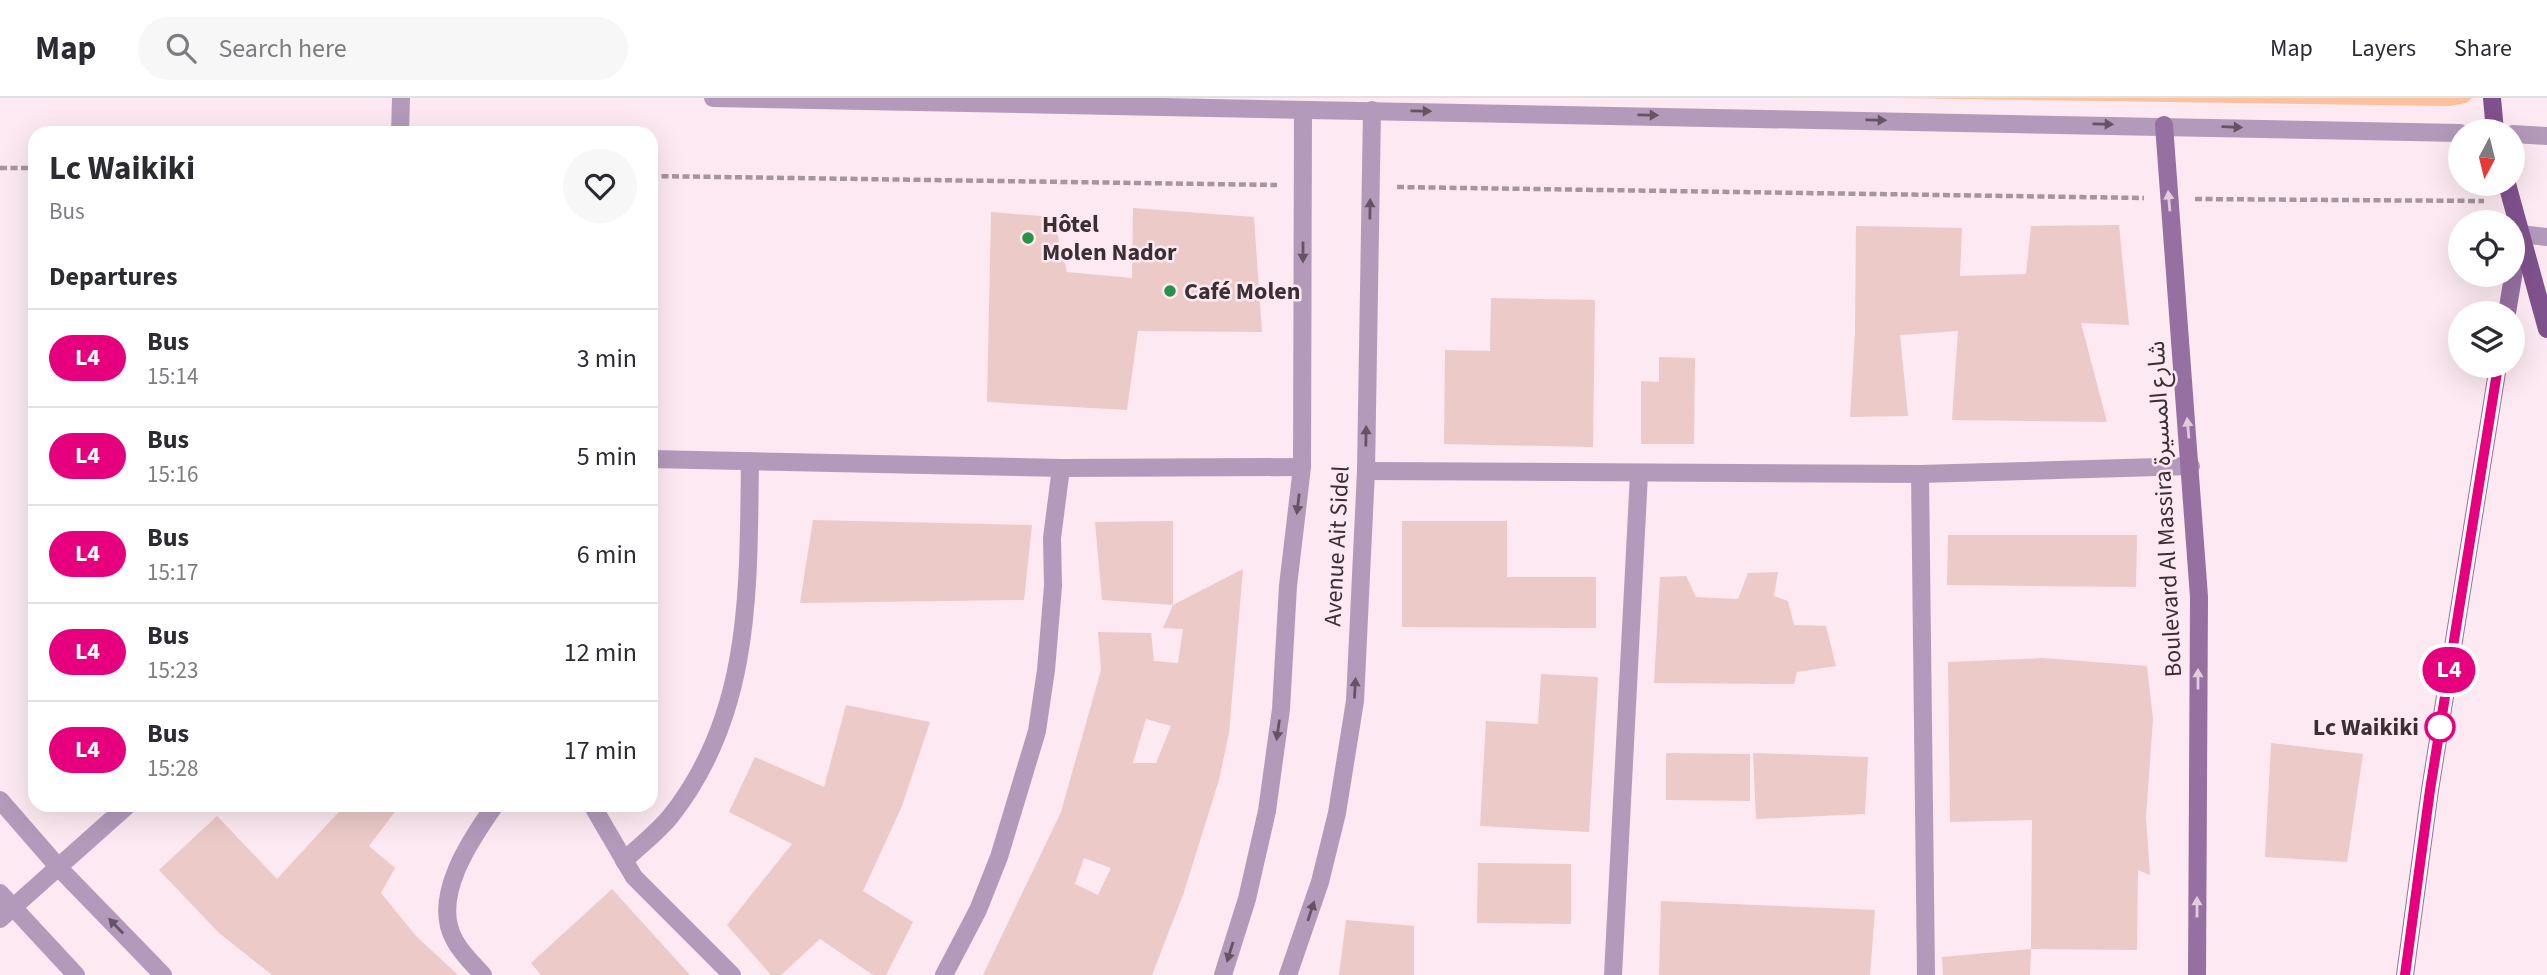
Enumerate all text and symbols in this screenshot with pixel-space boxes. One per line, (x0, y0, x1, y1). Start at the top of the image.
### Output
search box (138, 17, 628, 80)
text: Map (35, 25, 96, 72)
icon: search (162, 29, 200, 67)
text: Search here (218, 30, 347, 67)
text: Map (2270, 31, 2313, 66)
text: Layers (2351, 31, 2416, 66)
text: Share (2454, 31, 2512, 66)
one-way arrow (1410, 106, 1432, 117)
one-way arrow (1637, 110, 1659, 121)
one-way arrow (1865, 114, 1887, 125)
one-way arrow (2092, 118, 2114, 129)
north arrow (2448, 119, 2525, 196)
map controls (2448, 119, 2525, 378)
one-way arrow (2221, 121, 2243, 132)
text: Lc Waikiki (49, 145, 195, 192)
button: heart (563, 149, 637, 223)
one-way arrow (2163, 190, 2174, 212)
text: Bus (49, 195, 85, 228)
one-way arrow (1364, 198, 1376, 220)
place label: Hôtel Molen Nador (1042, 207, 1177, 270)
button: locate (2448, 210, 2525, 287)
marker: Hôtel Molen Nador (1020, 230, 1036, 246)
one-way arrow (1297, 241, 1309, 263)
text: Departures (49, 258, 177, 295)
place label: Café Molen (1184, 274, 1300, 309)
marker: Café Molen (1162, 283, 1178, 299)
button: layers (2448, 301, 2525, 378)
text: Bus (147, 323, 189, 360)
text: L4 (75, 340, 100, 375)
text: 3 min (577, 340, 637, 377)
street label: Boulevard Al Massira شارع المسيرة (2139, 340, 2191, 678)
text: 15:14 (147, 360, 198, 393)
one-way arrow (2182, 416, 2193, 438)
text: Bus (147, 421, 189, 458)
one-way arrow (1361, 425, 1372, 447)
text: L4 (75, 438, 100, 473)
text: 5 min (577, 438, 637, 475)
text: 15:16 (147, 458, 198, 491)
street label: Avenue Ait Sidel (1315, 465, 1359, 627)
one-way arrow (1292, 493, 1303, 515)
text: Bus (147, 519, 189, 556)
text: L4 (75, 536, 100, 571)
text: 6 min (577, 536, 637, 573)
text: 15:17 (147, 556, 198, 589)
text: Bus (147, 617, 189, 654)
text: L4 (75, 634, 100, 669)
text: 12 min (564, 634, 637, 671)
line badge: L4 (2418, 647, 2480, 693)
text: L4 (2436, 652, 2462, 687)
text: 15:23 (147, 654, 198, 687)
one-way arrow (2192, 668, 2204, 690)
one-way arrow (1350, 677, 1361, 699)
place label: Lc Waikiki (2313, 710, 2419, 745)
marker: Lc Waikiki (2425, 712, 2455, 742)
text: Bus (147, 715, 189, 752)
one-way arrow (1273, 719, 1284, 741)
text: L4 (75, 732, 100, 767)
text: 17 min (564, 732, 637, 769)
text: 15:28 (147, 752, 198, 785)
one-way arrow (2191, 896, 2203, 918)
one-way arrow (1306, 900, 1317, 921)
one-way arrow (108, 918, 124, 935)
one-way arrow (1225, 942, 1235, 963)

